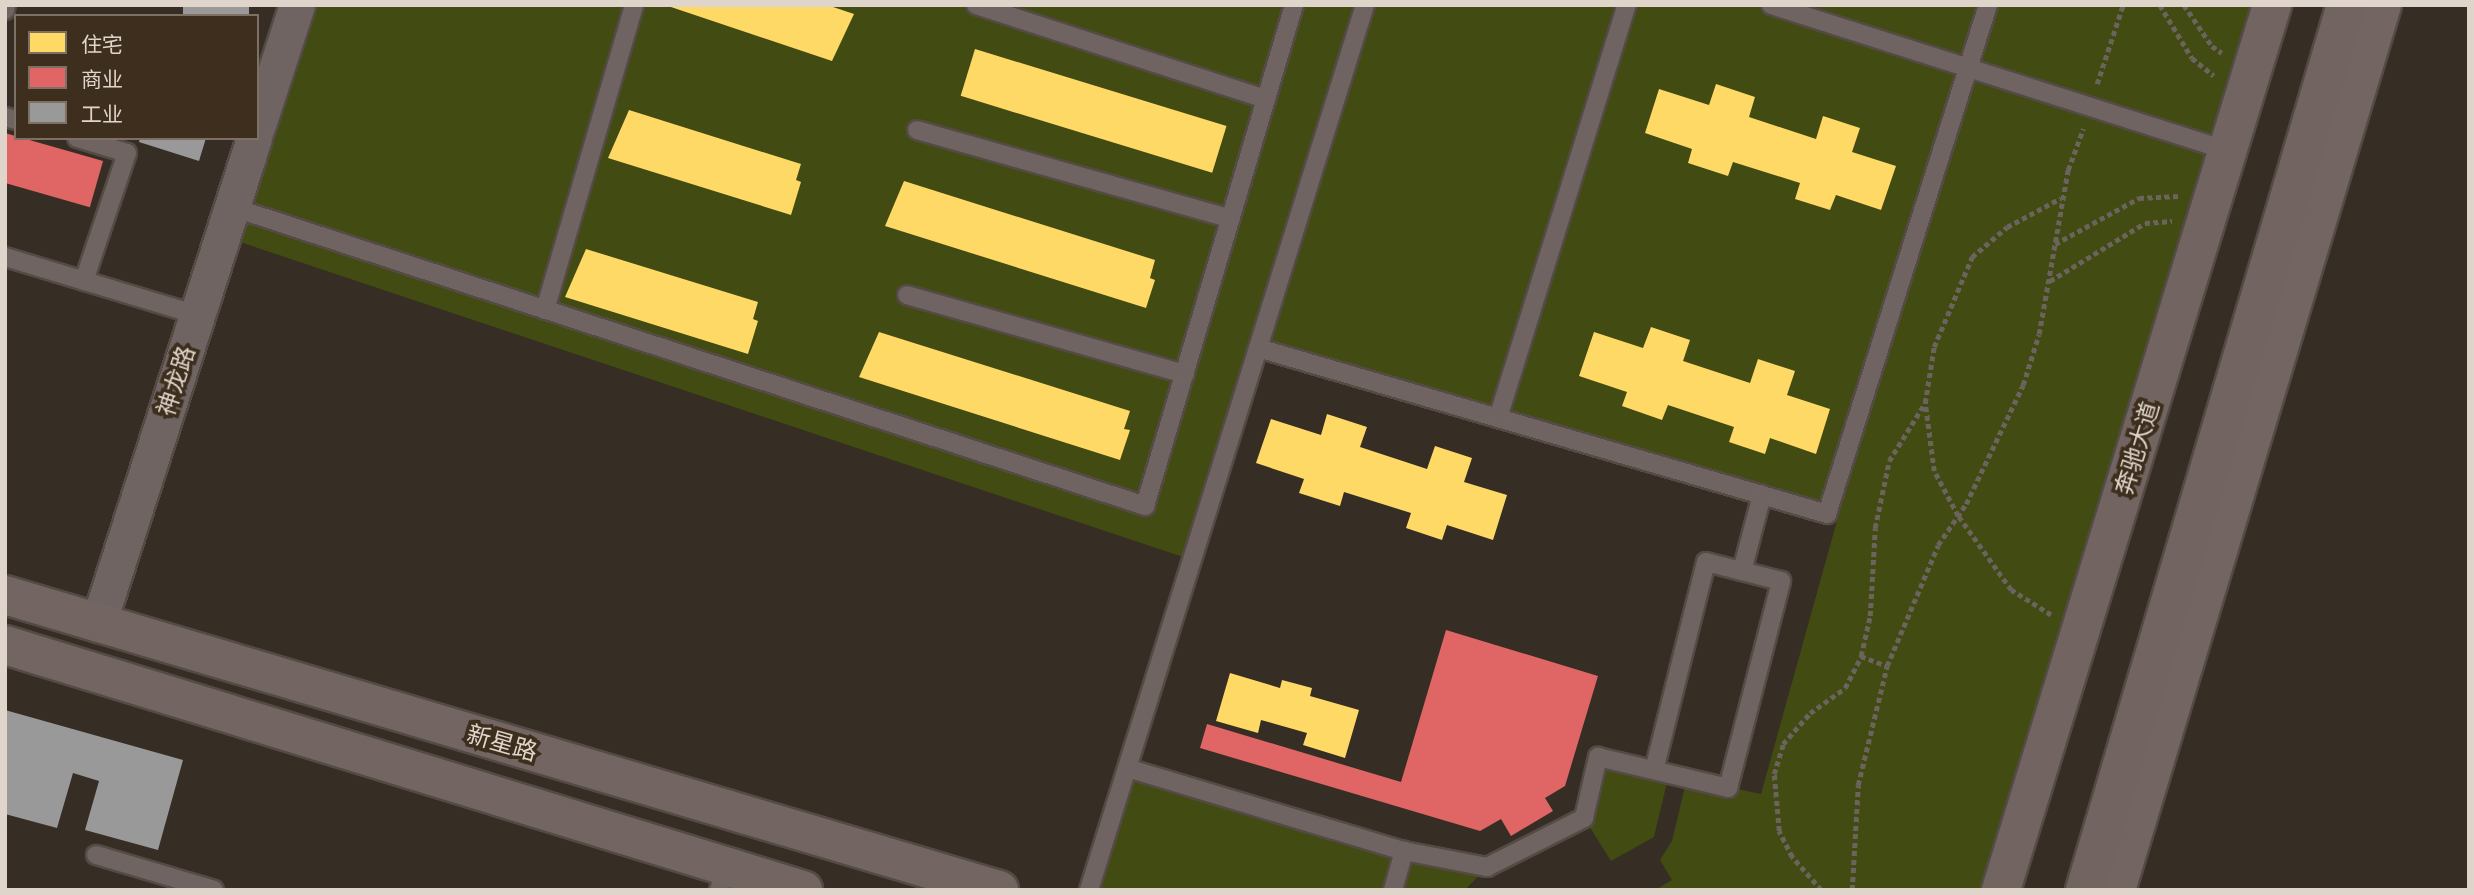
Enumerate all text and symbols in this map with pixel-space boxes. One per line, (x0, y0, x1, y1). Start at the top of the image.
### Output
legend (14, 14, 259, 140)
text: 住宅 (81, 31, 123, 58)
text: 商业 (81, 66, 123, 93)
text: 工业 (81, 101, 123, 128)
street label: 神龙路 (151, 342, 201, 420)
street label: 奔驰大道 (2109, 398, 2165, 498)
street label: 新星路 (463, 719, 541, 767)

